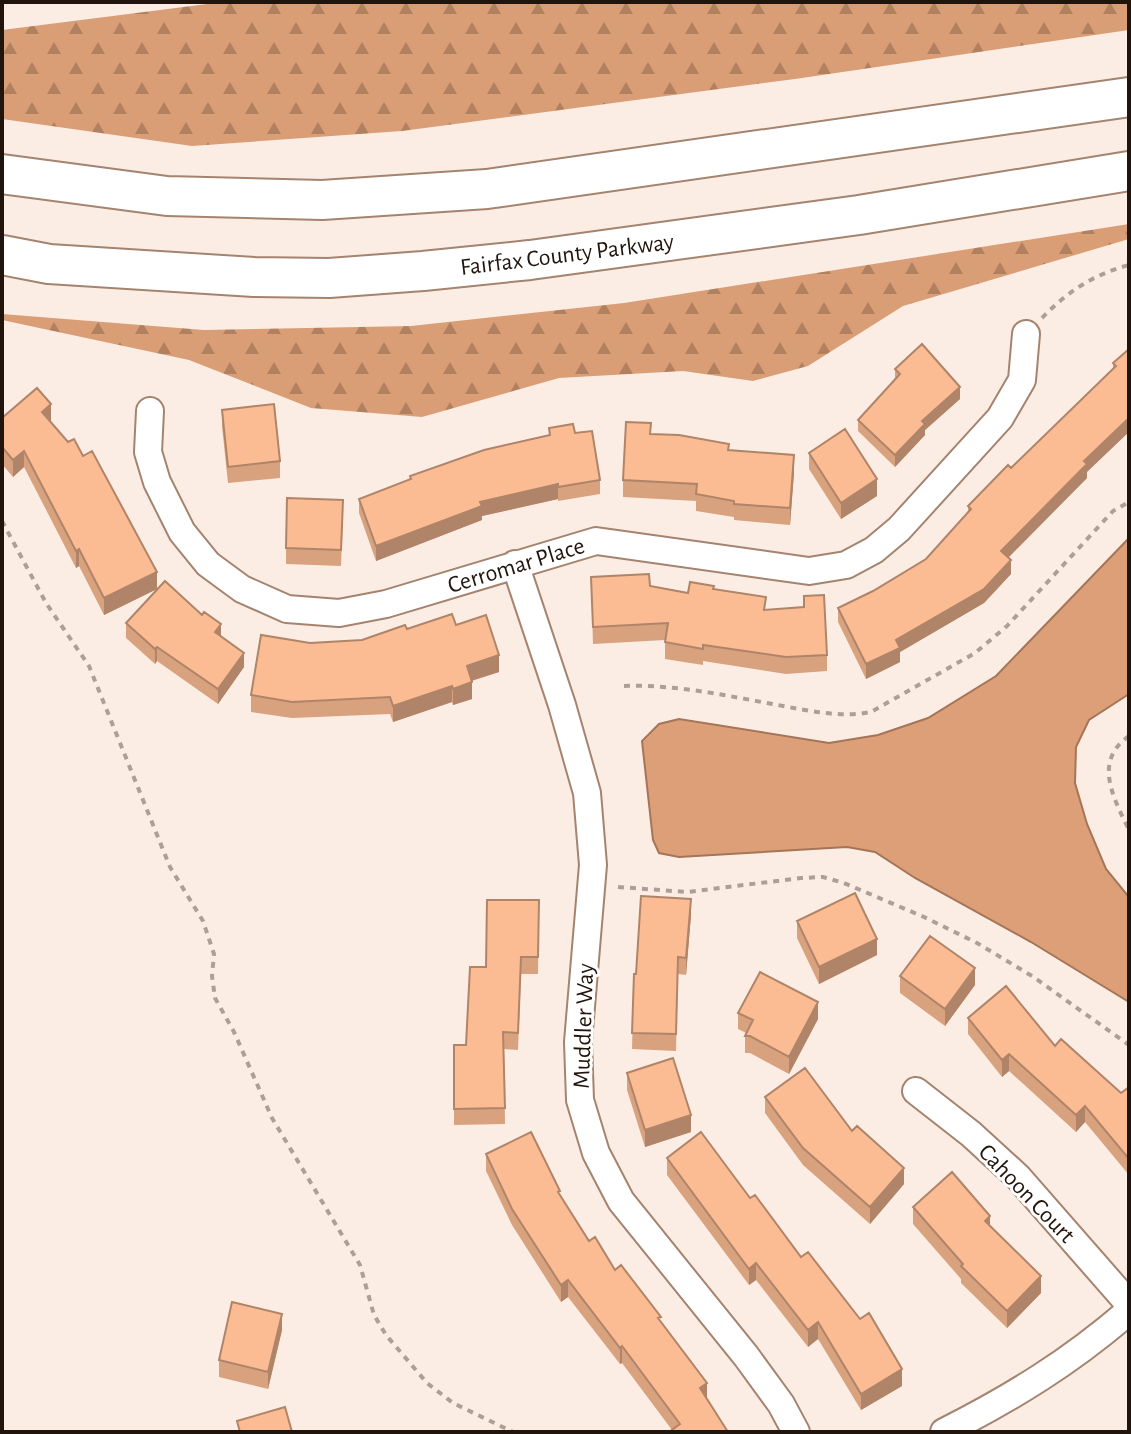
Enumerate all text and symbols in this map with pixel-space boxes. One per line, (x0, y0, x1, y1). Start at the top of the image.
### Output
street label: Fairfax County Parkway (459, 230, 675, 280)
street label: Cerromar Place (445, 534, 588, 598)
street label: Muddler Way (570, 963, 598, 1089)
street label: Cahoon Court (974, 1140, 1079, 1248)

